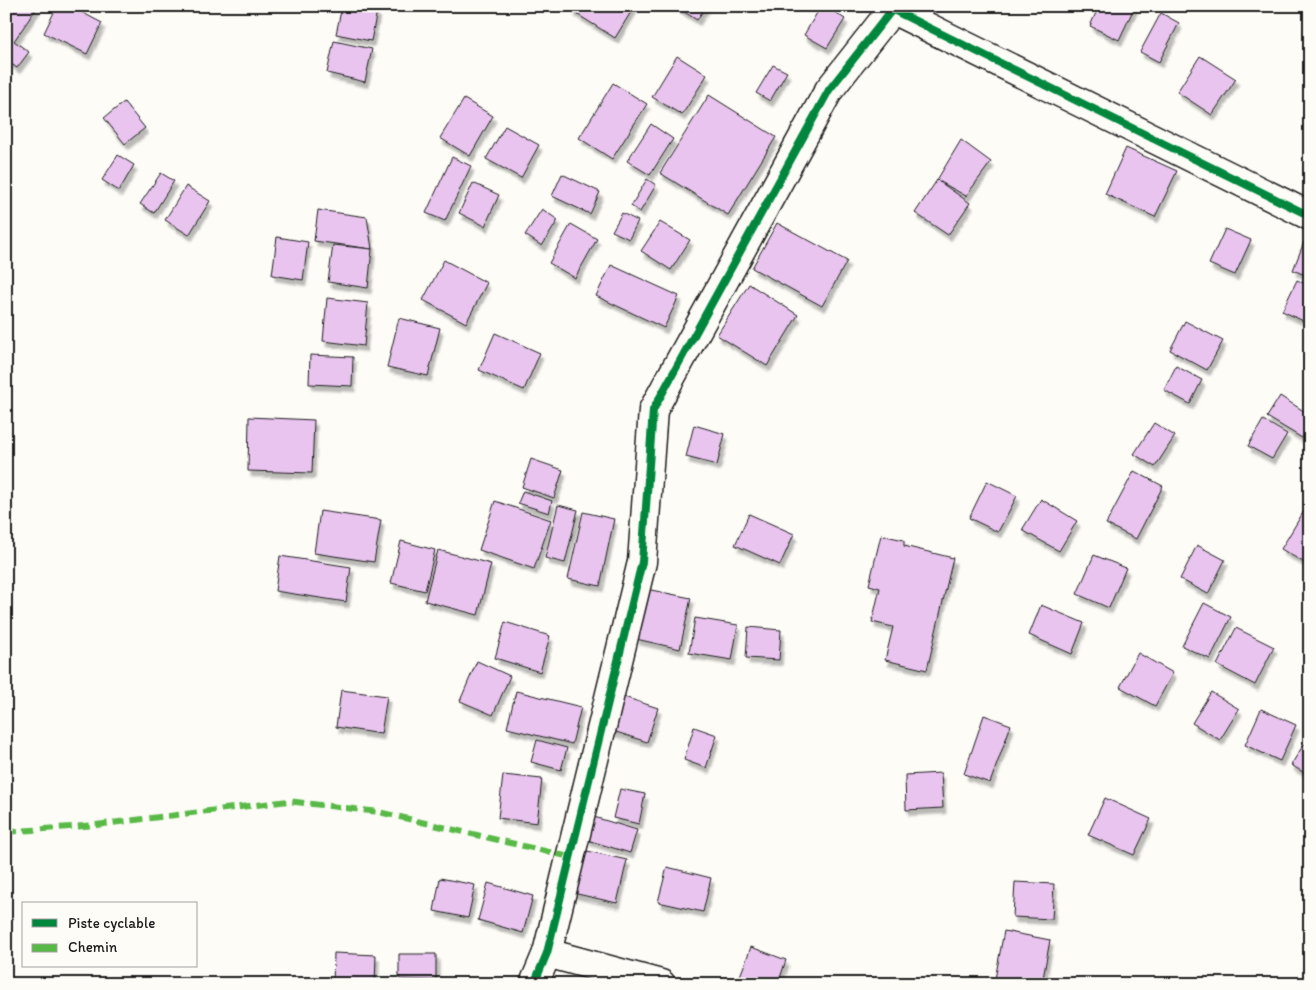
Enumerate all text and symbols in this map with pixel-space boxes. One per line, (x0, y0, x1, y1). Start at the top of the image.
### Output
legend (22, 902, 198, 968)
text: Piste cyclable (68, 914, 155, 932)
text: Chemin (68, 938, 118, 956)

